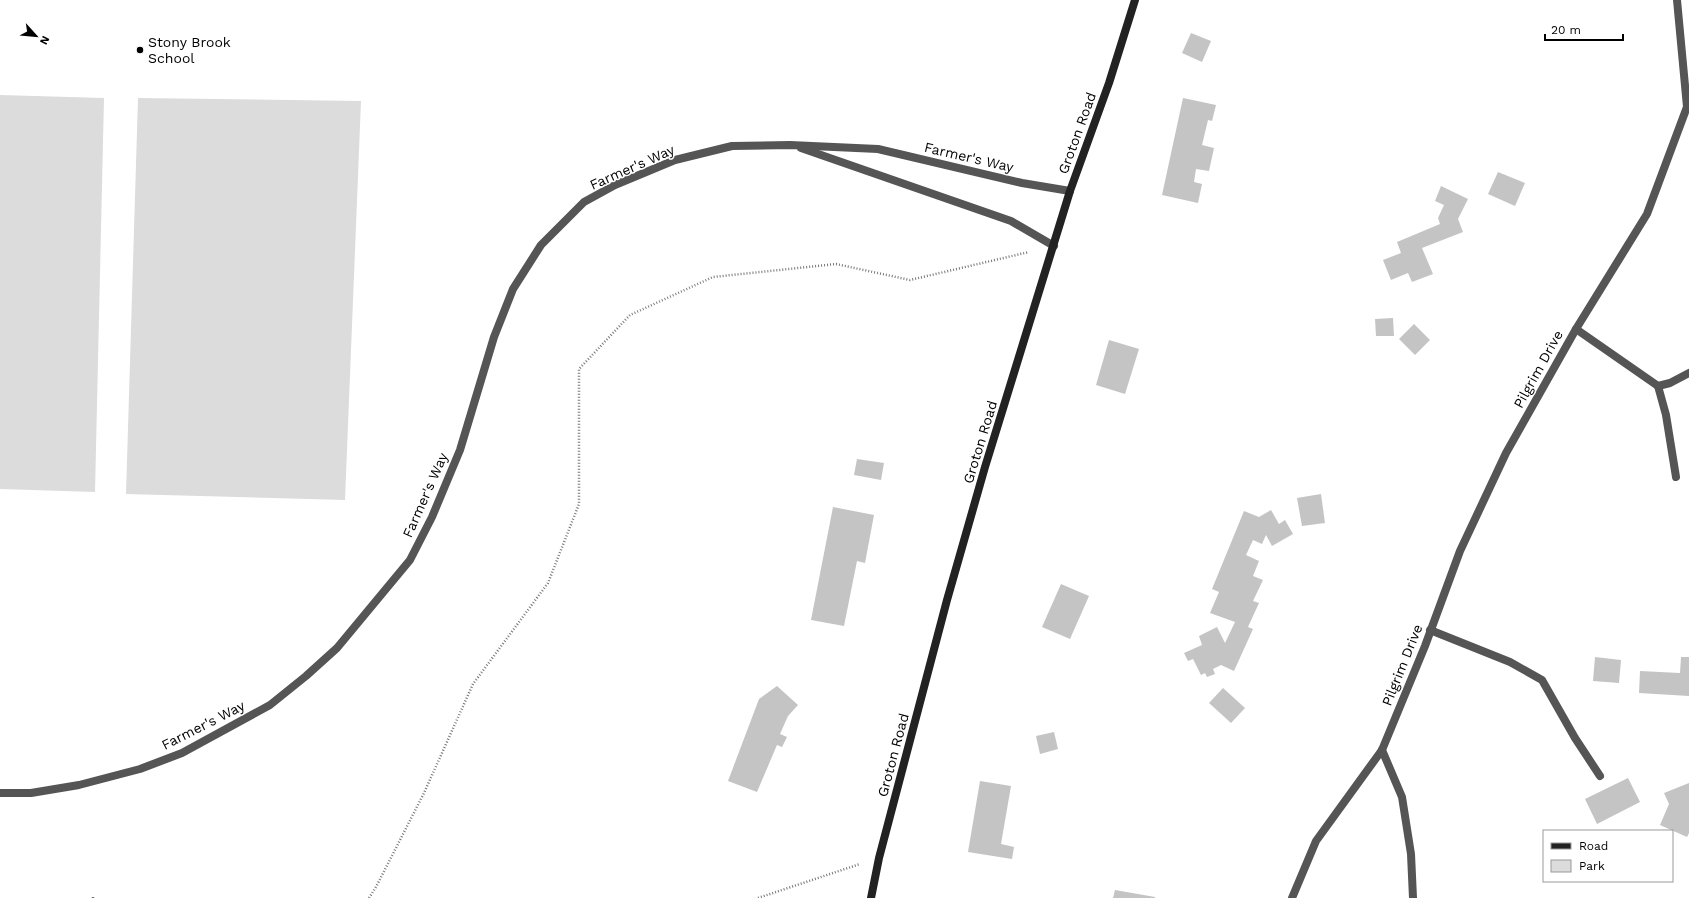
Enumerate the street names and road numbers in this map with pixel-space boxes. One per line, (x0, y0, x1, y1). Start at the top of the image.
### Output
street label: Groton Road (1055, 90, 1099, 176)
street label: Farmer's Way (923, 139, 1016, 175)
street label: Farmer's Way (587, 141, 678, 193)
street label: Pilgrim Drive (1510, 327, 1566, 411)
street label: Groton Road (960, 399, 1000, 485)
street label: Farmer's Way (399, 449, 451, 540)
street label: Pilgrim Drive (1378, 622, 1426, 708)
street label: Farmer's Way (159, 697, 248, 753)
street label: Groton Road (874, 712, 912, 798)

